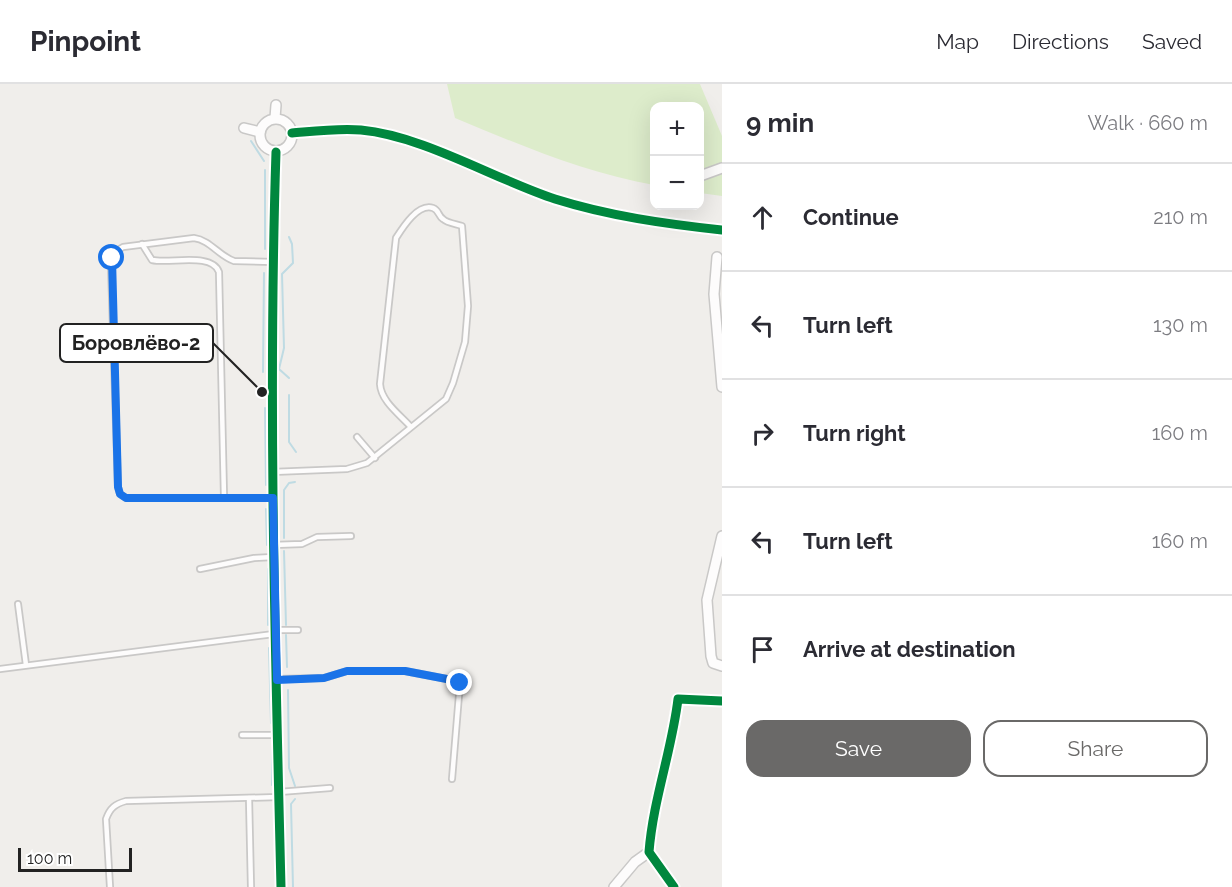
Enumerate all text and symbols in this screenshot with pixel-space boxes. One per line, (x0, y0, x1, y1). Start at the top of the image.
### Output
text: Pinpoint (30, 25, 141, 58)
text: Map (936, 29, 979, 54)
text: Directions (1012, 29, 1109, 54)
text: Saved (1142, 29, 1202, 54)
map controls (650, 102, 704, 210)
button: + (650, 102, 704, 156)
text: 9 min (746, 108, 814, 138)
text: Walk · 660 m (1087, 111, 1208, 135)
button: − (650, 156, 704, 210)
icon: ahead (746, 201, 779, 234)
text: Continue (803, 204, 899, 230)
text: 210 m (1153, 205, 1208, 229)
route start (98, 244, 124, 270)
icon: left (746, 309, 779, 342)
text: Turn left (803, 312, 893, 338)
text: 130 m (1153, 313, 1208, 337)
callout: Боровлёво-2 (60, 324, 213, 362)
text: Боровлёво-2 (72, 331, 200, 355)
icon: right (746, 417, 779, 450)
text: Turn right (803, 420, 906, 446)
text: 160 m (1152, 421, 1208, 445)
icon: left (746, 525, 779, 558)
text: Turn left (803, 528, 893, 554)
text: 160 m (1152, 529, 1208, 553)
icon: arrive (746, 633, 779, 666)
text: Arrive at destination (803, 636, 1016, 662)
route end (446, 669, 472, 695)
button: Save (746, 720, 971, 777)
button: Share (983, 720, 1208, 777)
scale bar (18, 845, 132, 872)
text: 100 m (27, 849, 72, 868)

